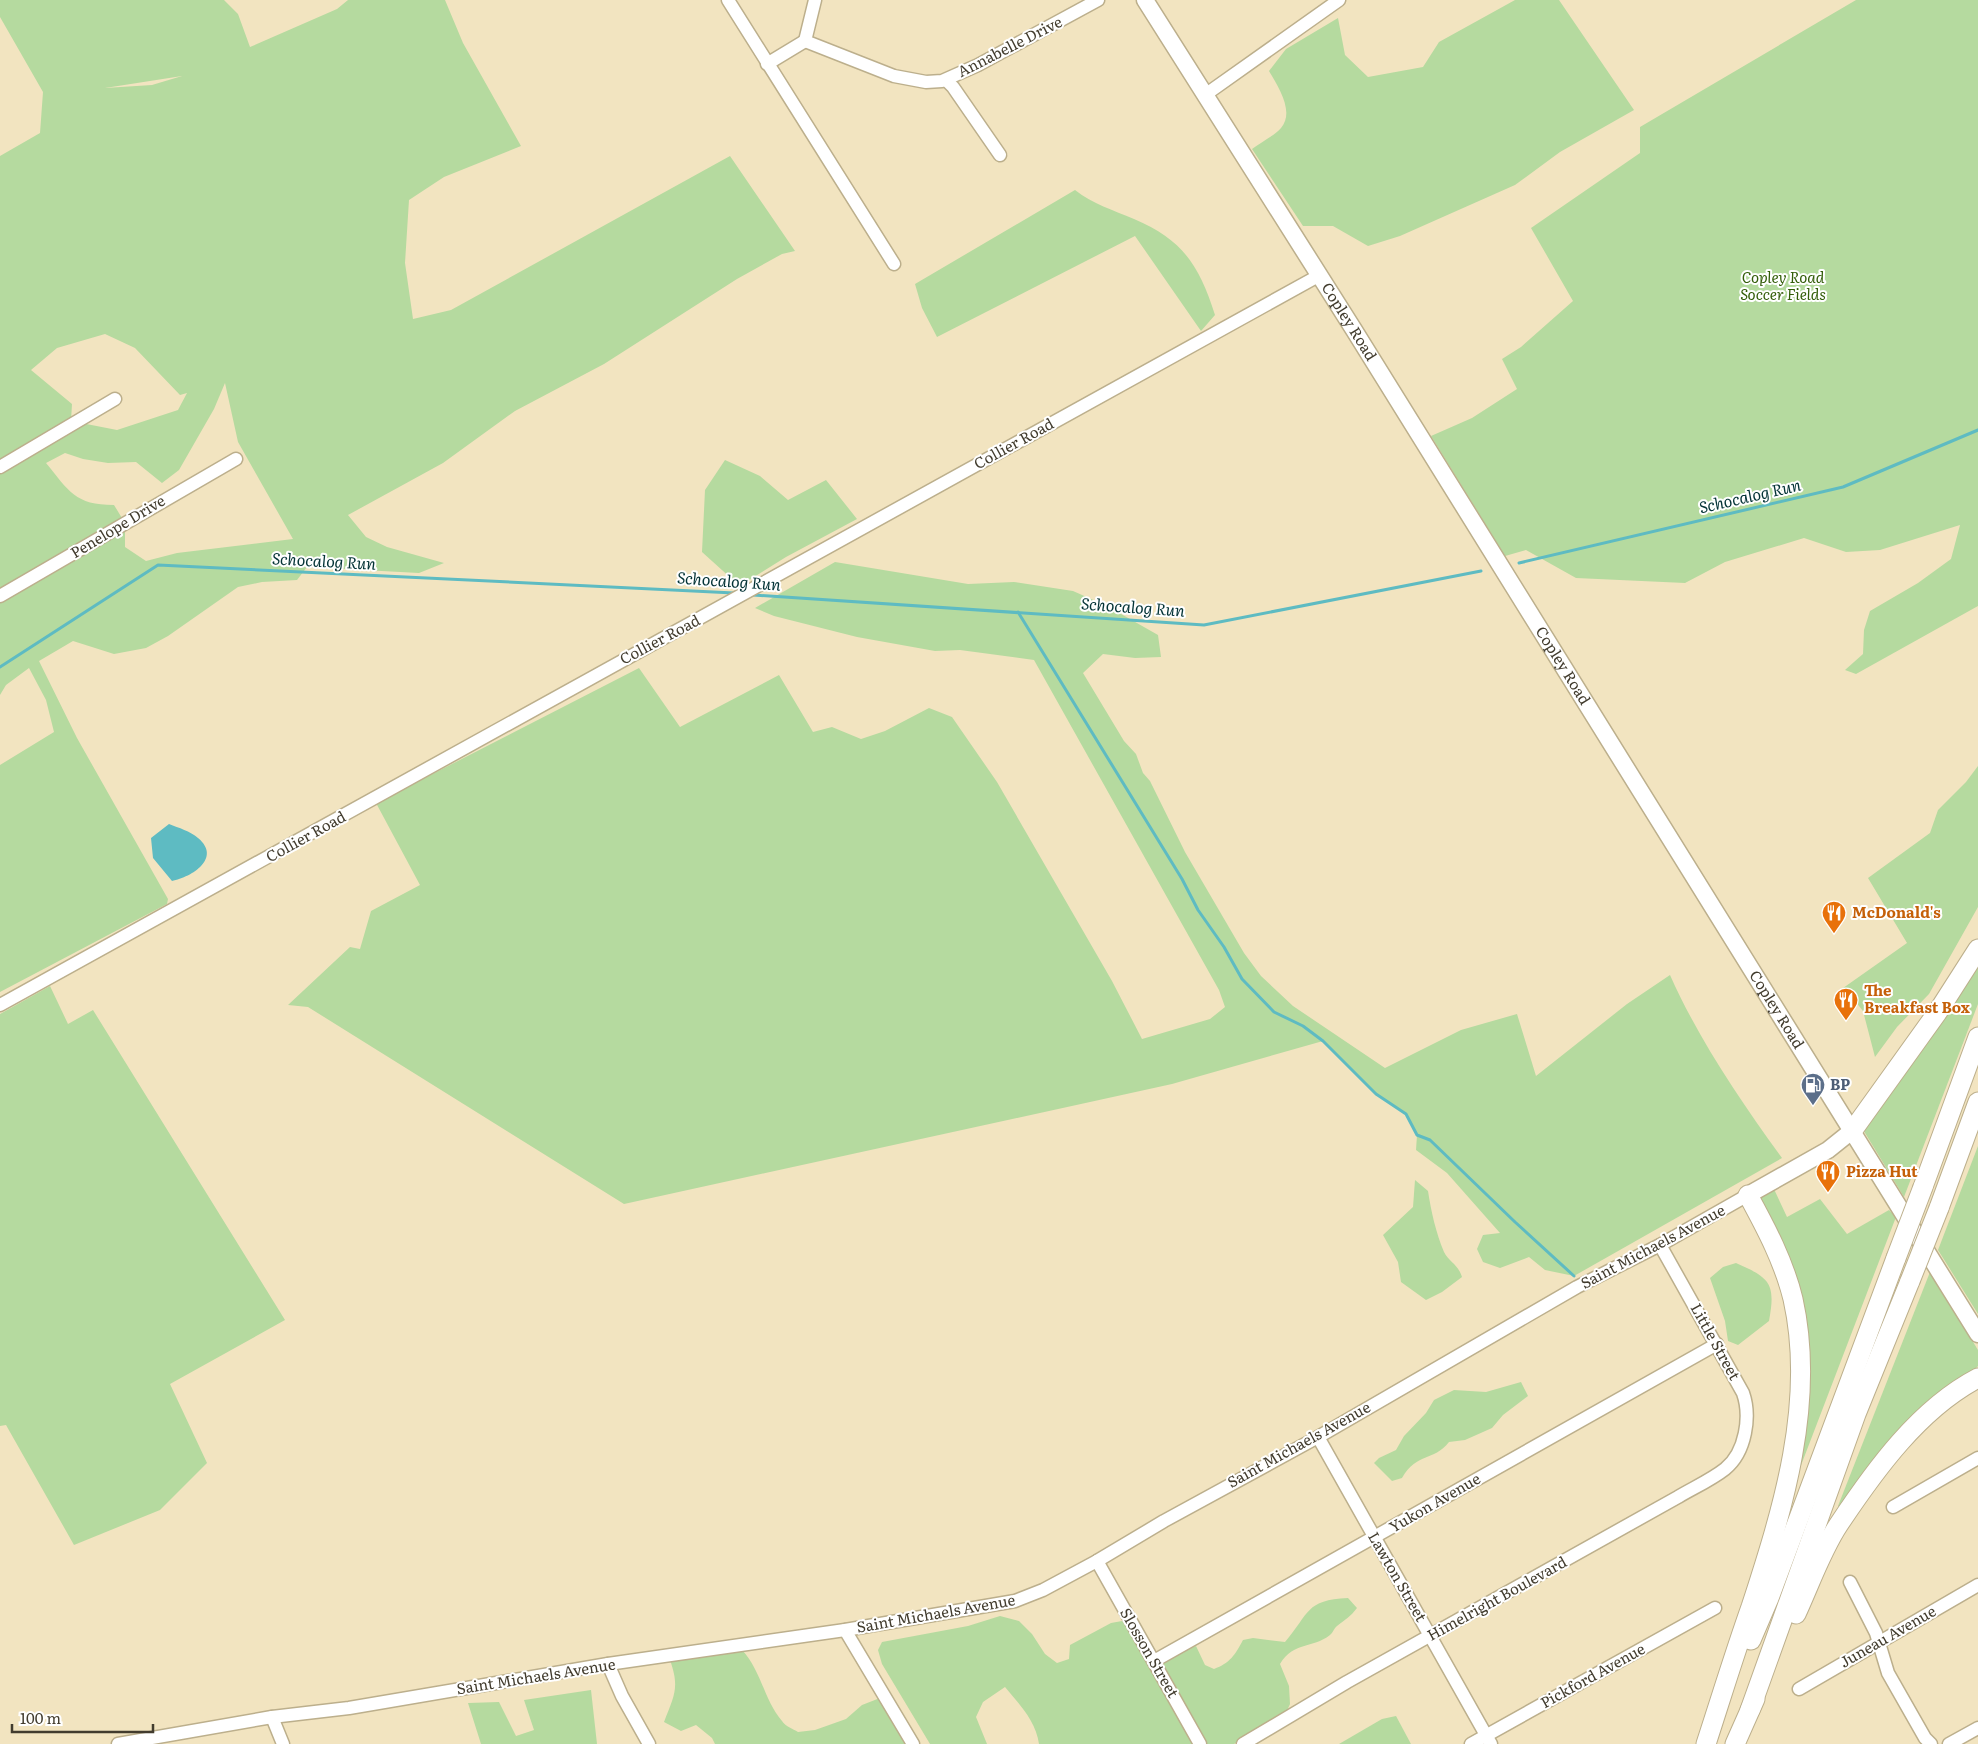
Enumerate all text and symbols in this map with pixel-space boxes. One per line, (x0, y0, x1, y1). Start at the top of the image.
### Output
street label: Annabelle Drive (953, 9, 1066, 82)
park label: Copley Road Soccer Fields (1740, 265, 1826, 305)
street label: Copley Road (1317, 277, 1383, 365)
street label: Collier Road (969, 411, 1057, 474)
water label: Schocalog Run (1697, 472, 1803, 518)
street label: Penelope Drive (65, 488, 169, 563)
water label: Schocalog Run (272, 545, 377, 575)
water label: Schocalog Run (676, 564, 782, 596)
water label: Schocalog Run (1080, 590, 1186, 622)
street label: Collier Road (615, 608, 704, 670)
street label: Copley Road (1531, 621, 1597, 709)
street label: Collier Road (261, 804, 349, 867)
restaurant icon: McDonald's (1821, 900, 1847, 934)
place label: McDonald's (1852, 900, 1941, 923)
street label: Copley Road (1745, 965, 1811, 1053)
place label: The Breakfast Box (1864, 978, 1970, 1018)
restaurant icon: The Breakfast Box (1833, 987, 1859, 1021)
fuel station icon: BP (1800, 1072, 1826, 1106)
place label: BP (1830, 1072, 1850, 1095)
restaurant icon: Pizza Hut (1815, 1159, 1841, 1193)
place label: Pizza Hut (1846, 1159, 1918, 1182)
street label: Saint Michaels Avenue (1576, 1198, 1729, 1294)
street label: Little Street (1686, 1299, 1747, 1384)
street label: Saint Michaels Avenue (1222, 1395, 1374, 1493)
street label: Yukon Avenue (1384, 1466, 1484, 1537)
street label: Lawton Street (1363, 1527, 1433, 1626)
street label: Himelright Boulevard (1422, 1550, 1570, 1646)
street label: Saint Michaels Avenue (855, 1587, 1017, 1638)
street label: Juneau Avenue (1835, 1599, 1940, 1673)
street label: Slosson Street (1115, 1603, 1185, 1702)
street label: Pickford Avenue (1536, 1636, 1649, 1713)
street label: Saint Michaels Avenue (455, 1652, 617, 1699)
scale bar (12, 1702, 154, 1734)
text: 100 m (20, 1706, 61, 1729)

